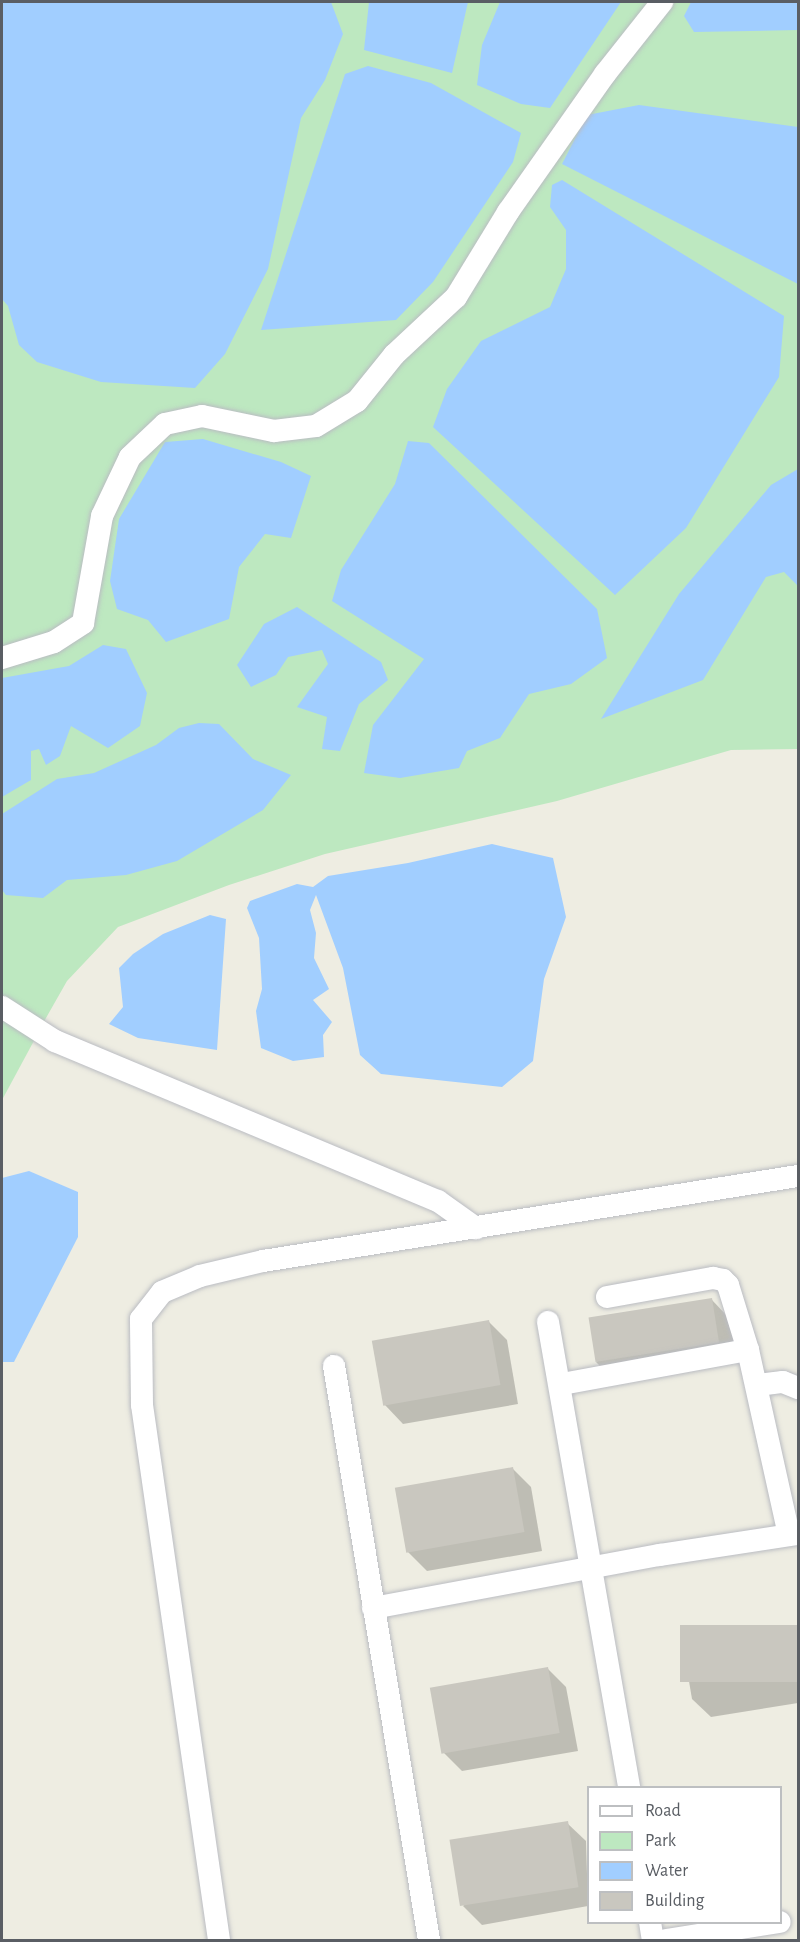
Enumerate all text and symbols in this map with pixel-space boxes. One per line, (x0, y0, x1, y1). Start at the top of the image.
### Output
legend (587, 1786, 782, 1924)
text: Road (645, 1802, 681, 1820)
text: Park (645, 1832, 676, 1850)
text: Water (645, 1862, 688, 1880)
text: Building (645, 1892, 704, 1910)

